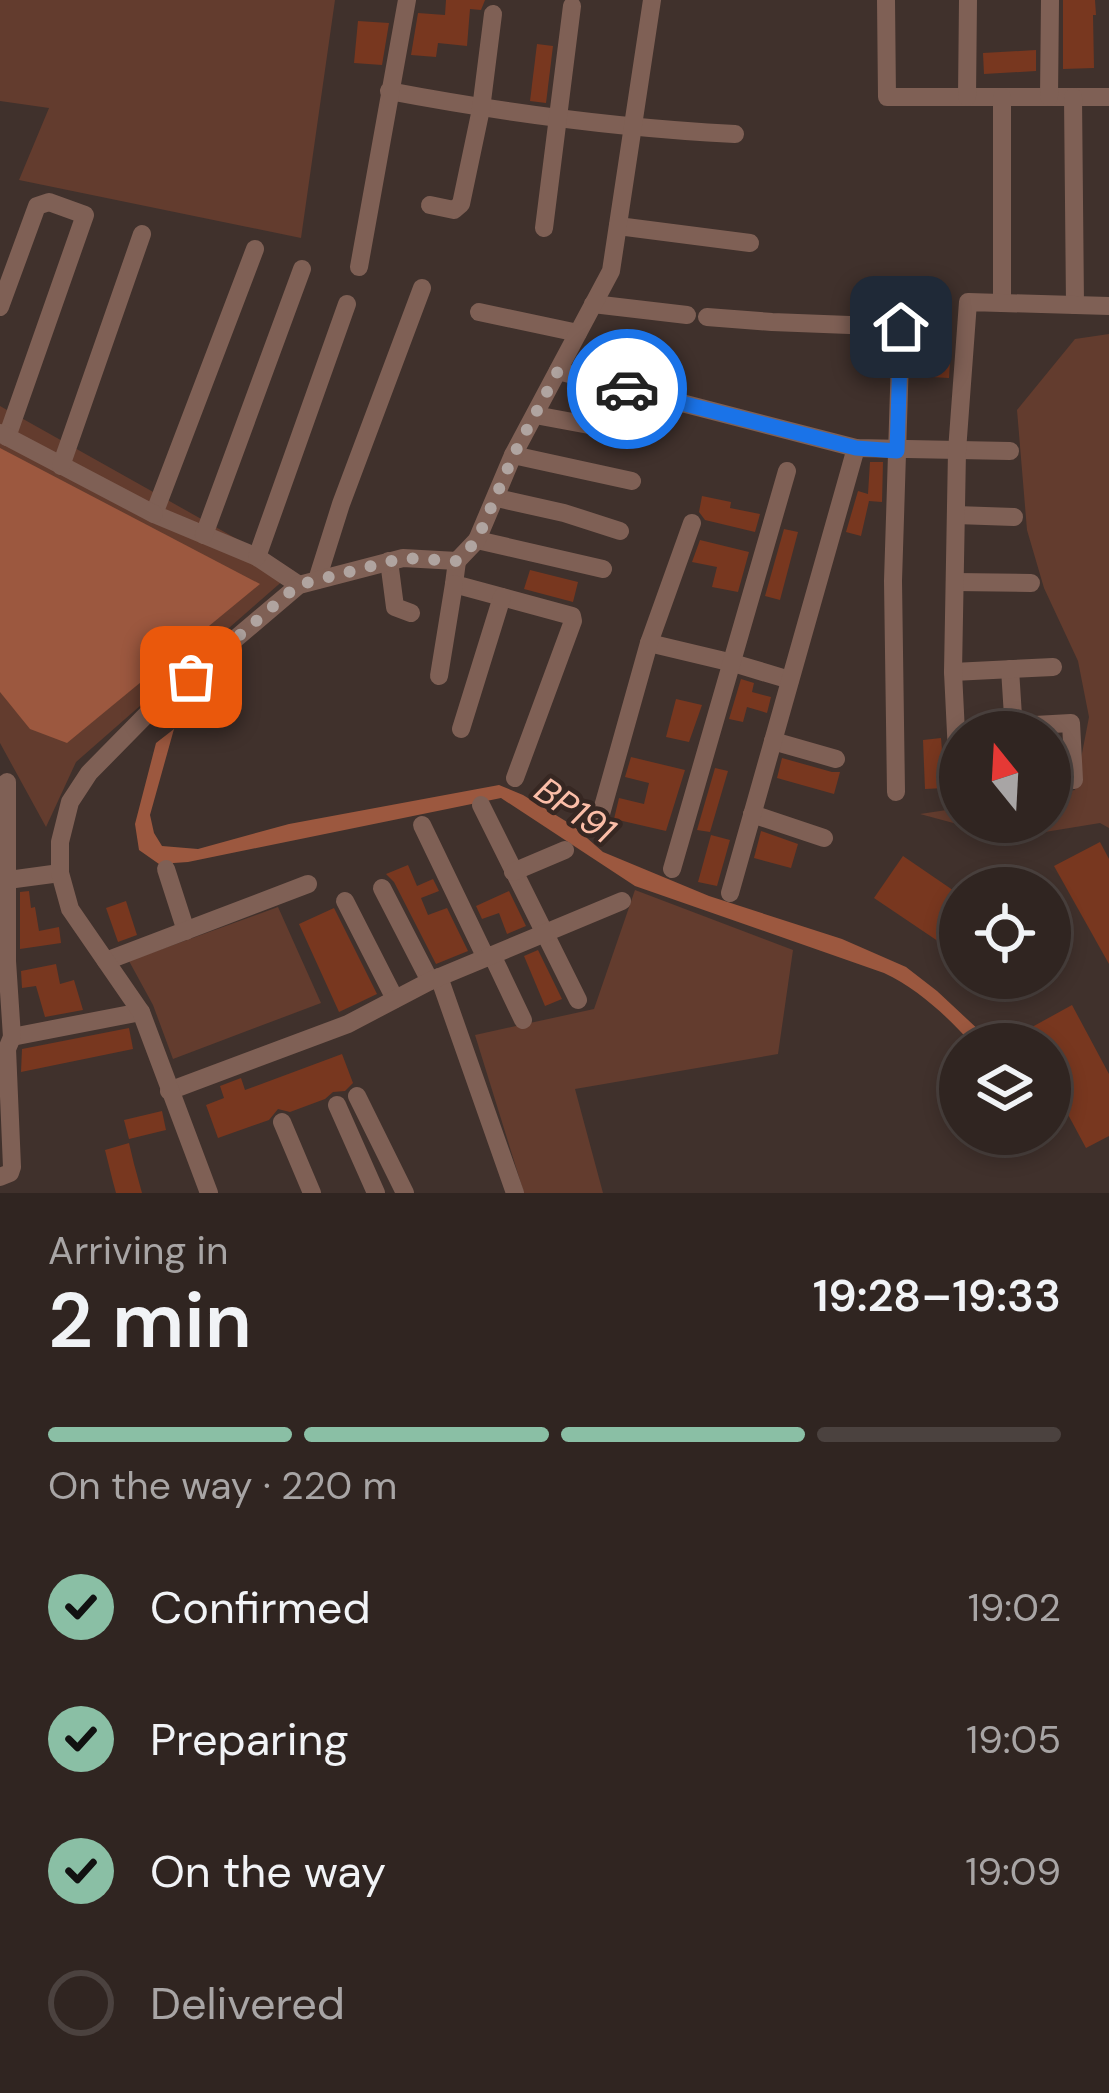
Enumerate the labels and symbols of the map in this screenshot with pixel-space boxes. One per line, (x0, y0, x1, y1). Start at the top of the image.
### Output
pin (850, 276, 952, 378)
courier (567, 329, 687, 449)
pin (140, 626, 242, 728)
north arrow (939, 711, 1071, 843)
water label: BP191 (526, 766, 625, 854)

